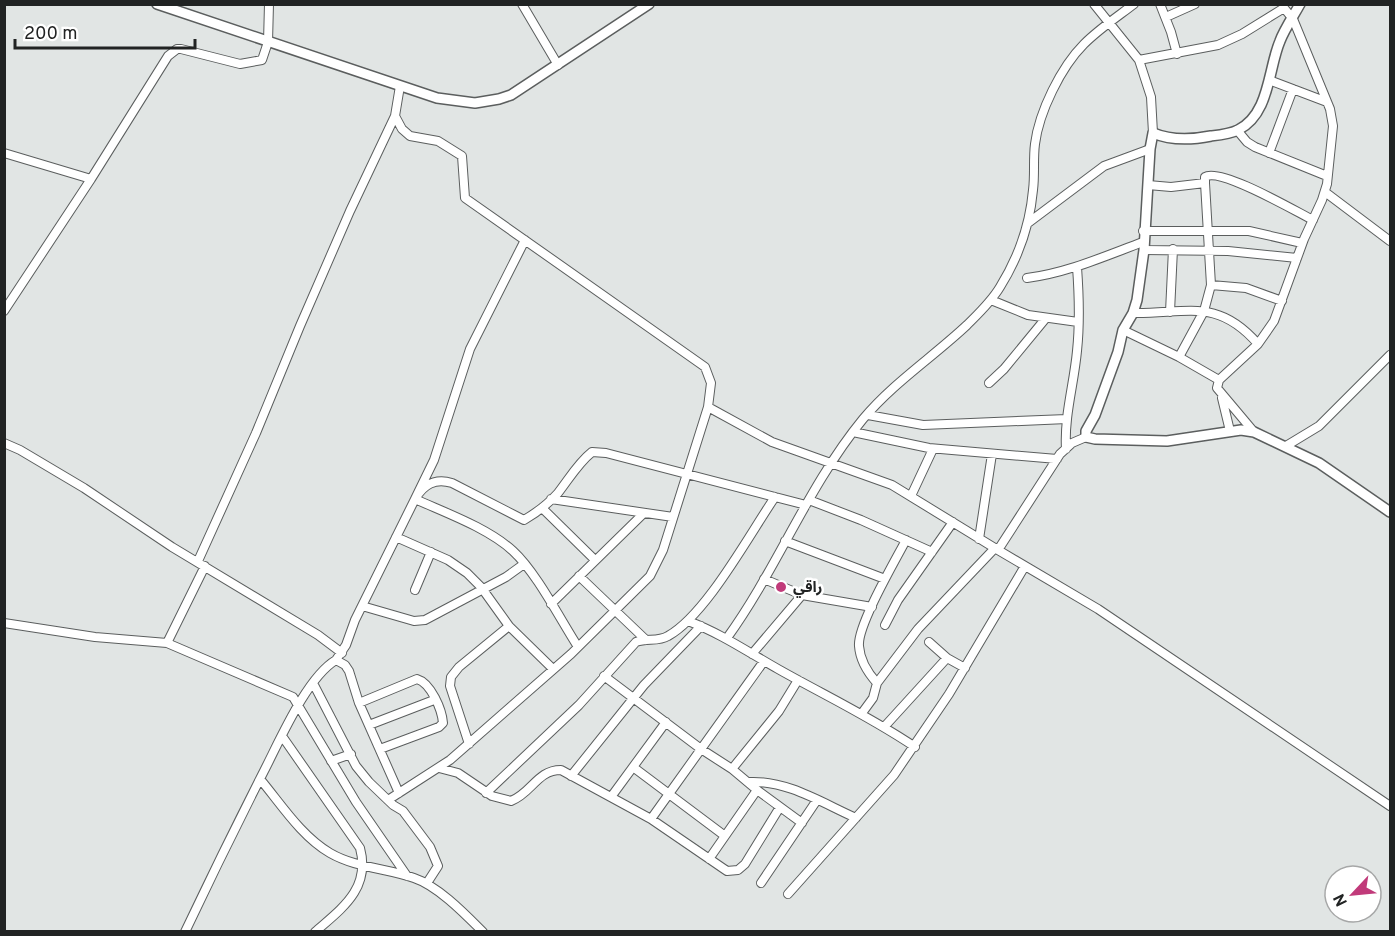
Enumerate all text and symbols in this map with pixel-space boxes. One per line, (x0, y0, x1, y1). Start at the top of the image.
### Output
scale bar (15, 12, 195, 50)
text: 200 m (24, 23, 77, 46)
place label: راقي (793, 579, 822, 598)
marker: راقي (774, 580, 788, 594)
north arrow (1323, 864, 1383, 924)
text: N (1330, 890, 1353, 909)

